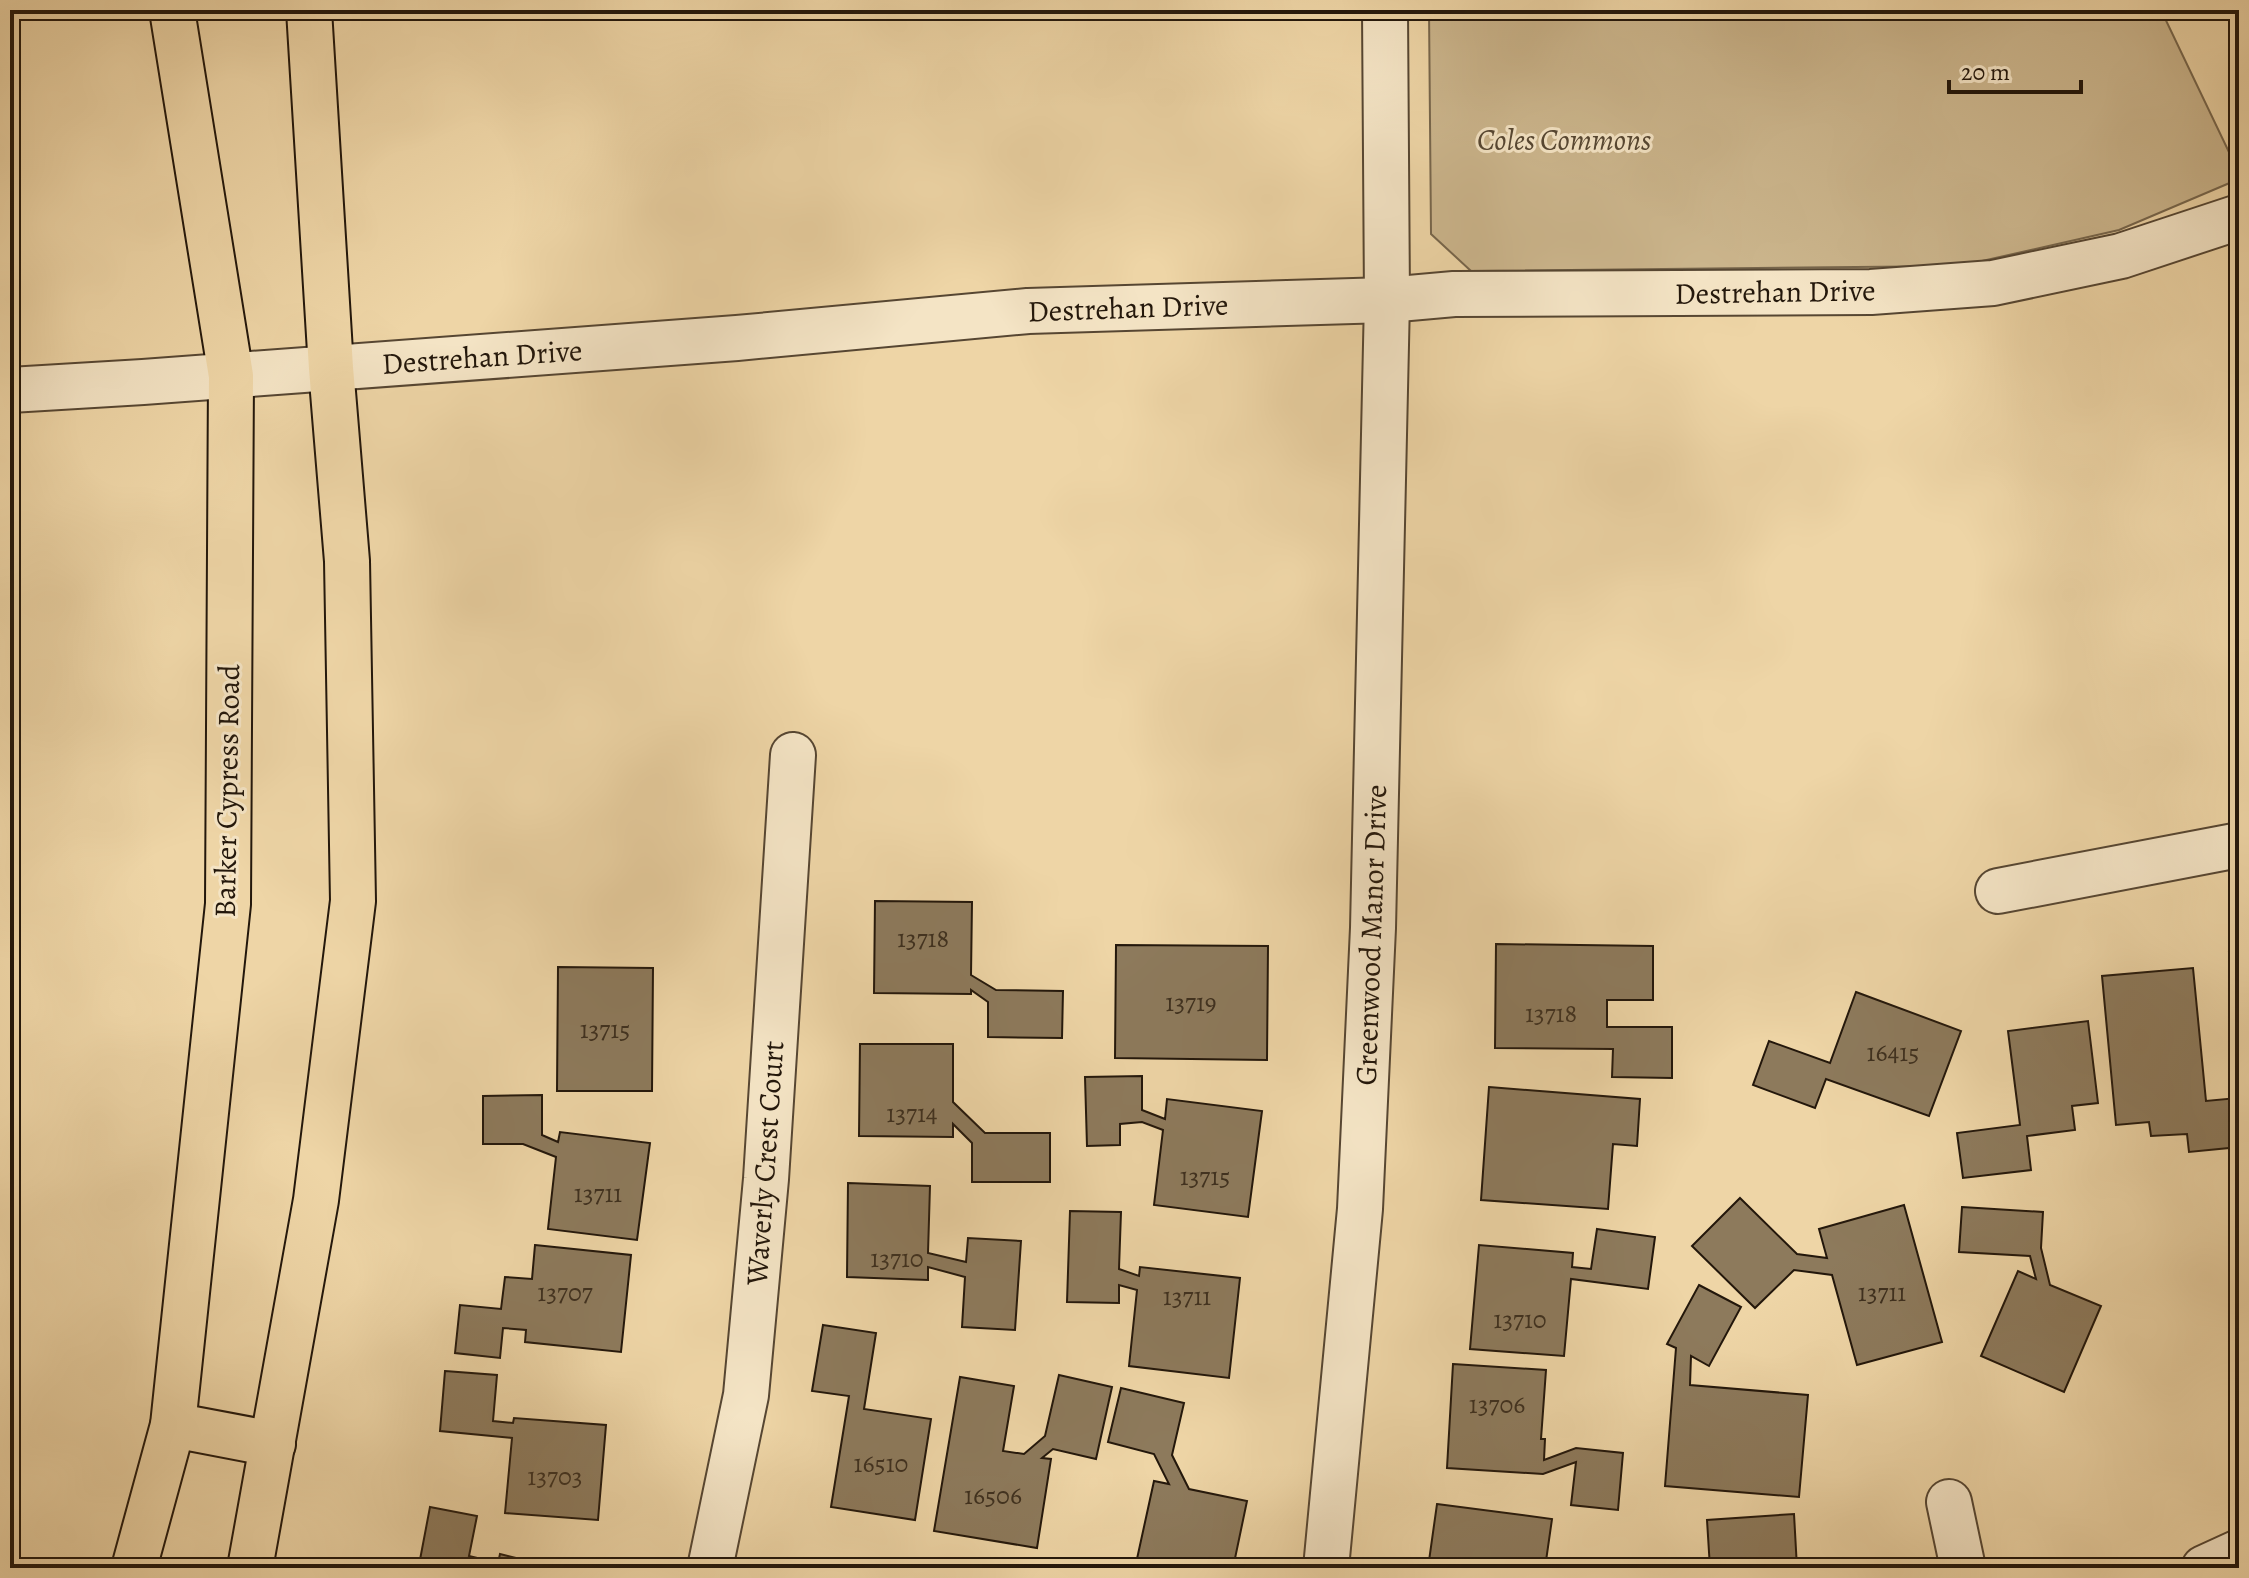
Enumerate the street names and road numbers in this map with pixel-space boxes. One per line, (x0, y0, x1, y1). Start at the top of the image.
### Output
street label: Destrehan Drive (1674, 270, 1876, 314)
street label: Destrehan Drive (1027, 285, 1229, 331)
street label: Destrehan Drive (380, 330, 584, 384)
street label: Barker Cypress Road (205, 663, 249, 918)
street label: Greenwood Manor Drive (1346, 784, 1396, 1086)
street label: Waverly Crest Court (736, 1039, 793, 1288)

